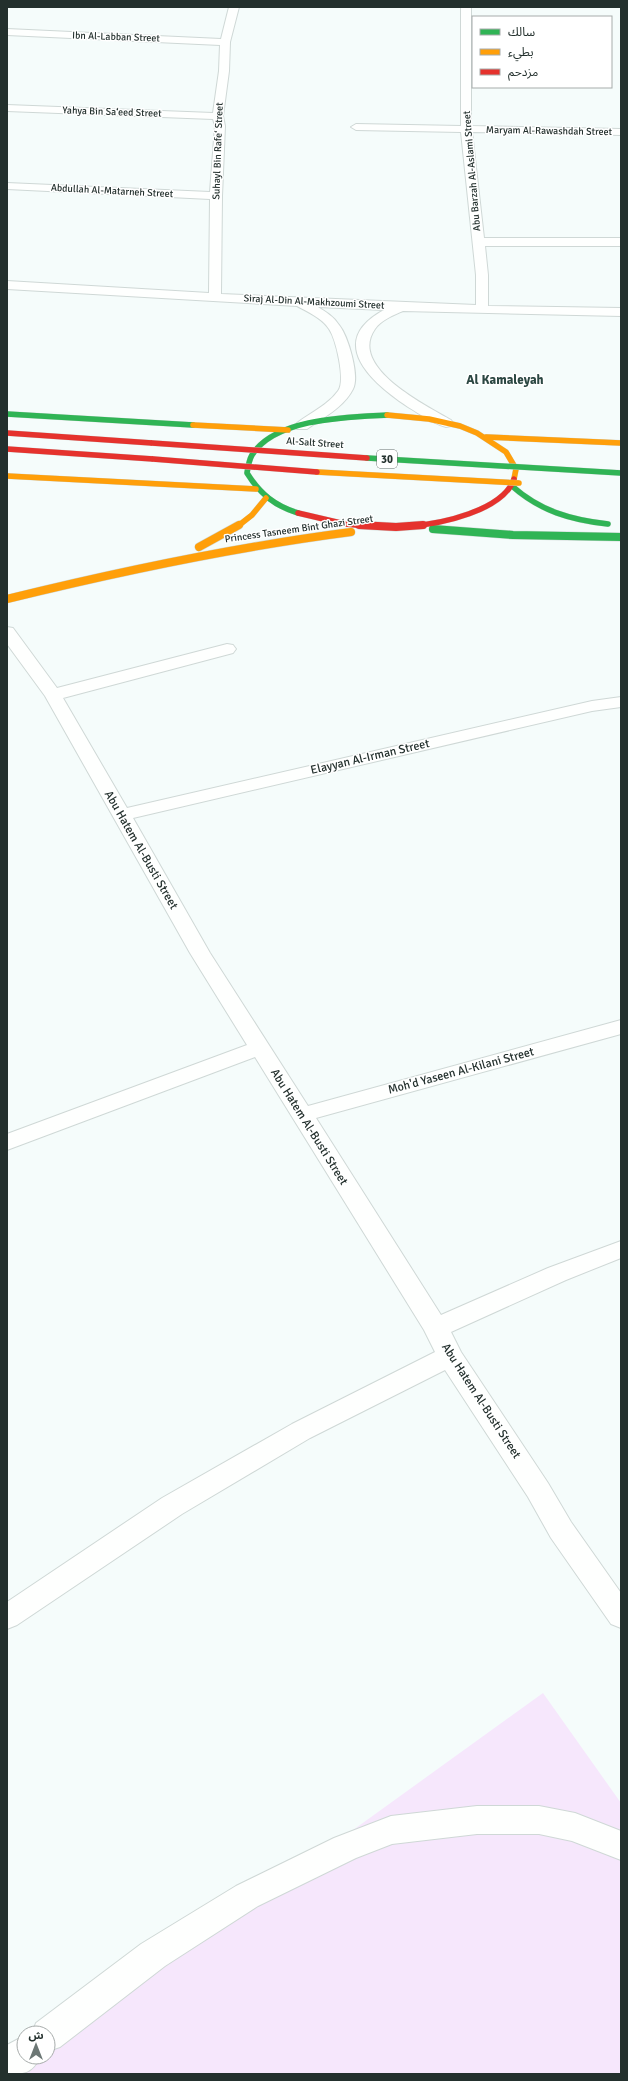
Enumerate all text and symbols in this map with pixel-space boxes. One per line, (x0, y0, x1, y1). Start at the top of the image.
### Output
legend (472, 16, 612, 88)
text: سالك (508, 25, 535, 40)
street label: Ibn Al-Labban Street (72, 29, 161, 45)
text: بطيء (508, 45, 534, 62)
text: مزدحم (508, 65, 538, 81)
street label: Suhayl Bin Rafe‘ Street (210, 102, 226, 200)
street label: Yahya Bin Sa‘eed Street (62, 104, 162, 120)
street label: Abu Barzah Al-Aslami Street (461, 110, 483, 232)
street label: Maryam Al-Rawashdah Street (486, 124, 613, 138)
street label: Abdullah Al-Matarneh Street (51, 182, 174, 200)
street label: Siraj Al-Din Al-Makhzoumi Street (243, 292, 385, 312)
district label: Al Kamaleyah (466, 372, 544, 388)
street label: Al-Salt Street (286, 435, 345, 451)
road number: 30 (377, 450, 397, 468)
street label: Princess Tasneem Bint Ghazi Street (224, 513, 374, 545)
street label: Elayyan Al-Irman Street (309, 736, 431, 778)
street label: Abu Hatem Al-Busti Street (101, 788, 181, 912)
street label: Moh'd Yaseen Al-Kilani Street (386, 1044, 536, 1098)
street label: Abu Hatem Al-Busti Street (267, 1066, 351, 1188)
street label: Abu Hatem Al-Busti Street (438, 1340, 524, 1462)
north arrow (16, 2025, 56, 2065)
text: ش (28, 2029, 44, 2042)

